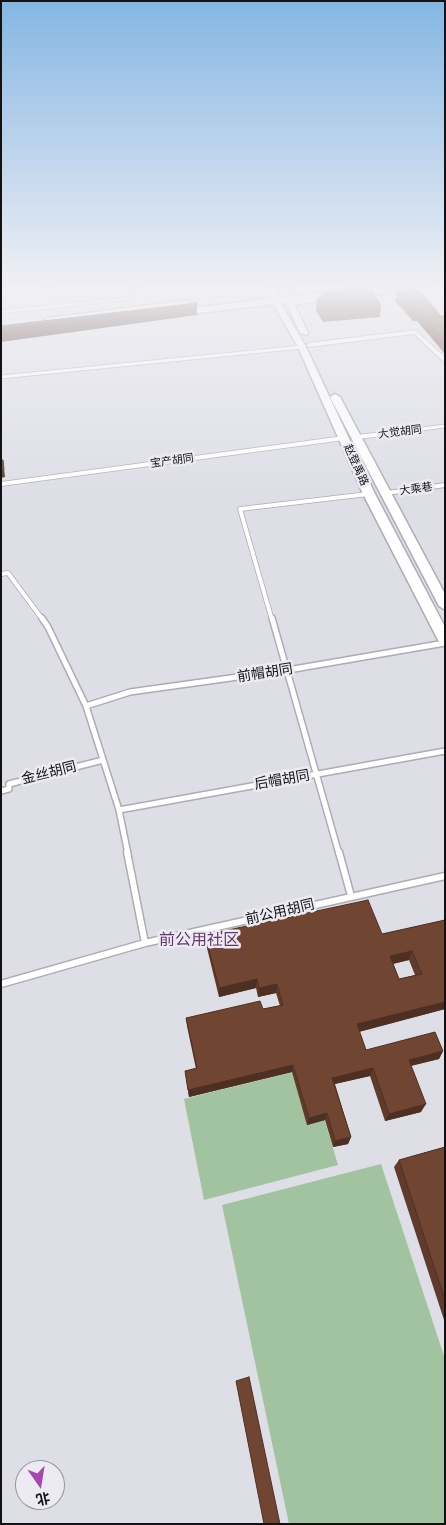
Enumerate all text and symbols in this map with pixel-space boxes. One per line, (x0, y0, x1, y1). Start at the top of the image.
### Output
street label: 大觉胡同 (377, 423, 423, 441)
street label: 赵登禹路 (341, 442, 371, 488)
street label: 宝产胡同 (149, 451, 195, 471)
street label: 大乘巷 (399, 480, 433, 498)
street label: 前帽胡同 (236, 660, 294, 686)
street label: 金丝胡同 (20, 758, 78, 788)
street label: 后帽胡同 (253, 767, 311, 793)
street label: 前公用胡同 (244, 896, 316, 928)
district label: 前公用社区 (159, 930, 239, 950)
north arrow (15, 1460, 65, 1510)
text: 北 (34, 1488, 52, 1509)

